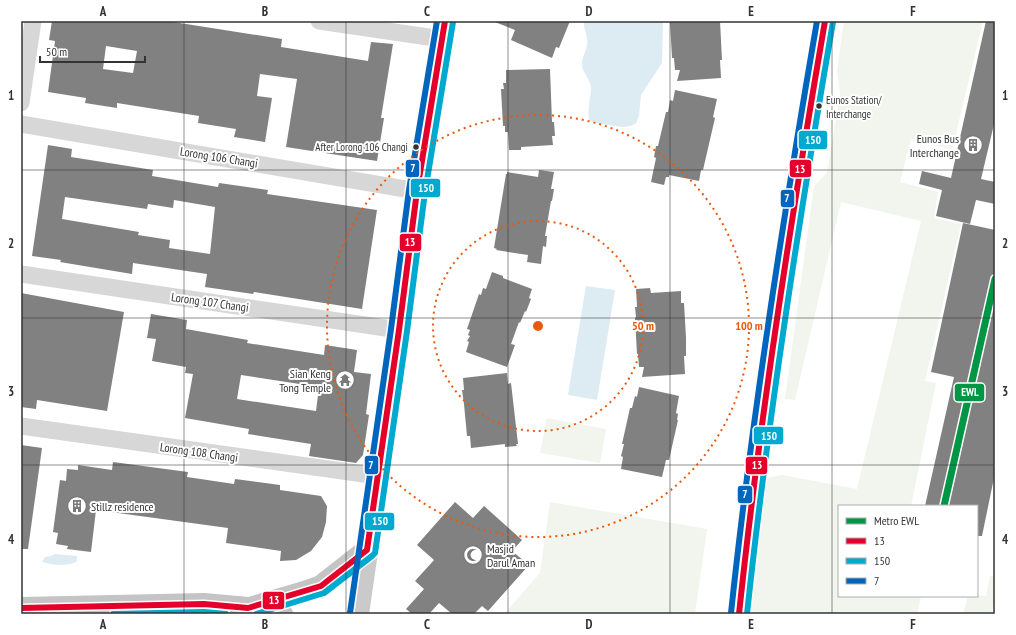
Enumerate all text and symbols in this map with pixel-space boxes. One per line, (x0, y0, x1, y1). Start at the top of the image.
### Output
text: A (99, 3, 107, 20)
text: B (262, 3, 268, 20)
text: C (424, 3, 430, 20)
text: D (586, 3, 593, 20)
text: E (748, 3, 754, 20)
text: F (910, 3, 916, 20)
scale bar (40, 38, 145, 64)
text: 50 m (46, 44, 67, 59)
text: 1 (8, 87, 14, 104)
text: 1 (1002, 87, 1008, 104)
place label: Eunos Station/ Interchange (826, 93, 882, 121)
marker: Eunos Station/ Interchange (814, 101, 824, 111)
line badge: 150 (798, 130, 828, 150)
place label: Eunos Bus Interchange (910, 131, 959, 160)
text: 150 (805, 133, 821, 147)
building icon: Eunos Bus Interchange (962, 134, 984, 156)
place label: After Lorong 106 Changi (315, 140, 408, 154)
marker: After Lorong 106 Changi (411, 142, 421, 152)
street label: Lorong 106 Changi (179, 143, 259, 171)
line badge: 7 (405, 159, 420, 178)
line badge: 13 (789, 159, 812, 178)
text: 7 (410, 161, 416, 175)
text: 13 (795, 162, 805, 176)
line badge: 150 (410, 178, 441, 198)
text: 150 (418, 181, 434, 195)
line badge: 7 (780, 189, 795, 208)
text: 7 (784, 191, 790, 205)
line badge: 13 (399, 233, 422, 252)
text: 2 (8, 235, 14, 252)
text: 13 (405, 235, 415, 249)
text: 2 (1002, 235, 1008, 252)
street label: Lorong 107 Changi (170, 289, 250, 315)
text: 50 m (632, 318, 654, 333)
text: 100 m (735, 318, 763, 333)
centre of rings (531, 319, 545, 333)
place label: Sian Keng Tong Temple (279, 366, 331, 395)
temple icon: Sian Keng Tong Temple (334, 369, 356, 391)
text: 3 (8, 383, 14, 400)
line badge: EWL (954, 383, 985, 402)
text: 3 (1002, 383, 1008, 400)
text: EWL (961, 385, 979, 399)
line badge: 150 (753, 426, 784, 445)
text: 150 (761, 429, 777, 443)
street label: Lorong 108 Changi (159, 439, 239, 465)
line badge: 7 (364, 455, 379, 475)
line badge: 13 (745, 456, 768, 475)
text: 7 (368, 458, 374, 472)
text: 13 (752, 458, 762, 472)
line badge: 7 (737, 485, 753, 504)
text: 7 (742, 487, 748, 501)
building icon: Stillz residence (66, 495, 88, 517)
place label: Stillz residence (91, 499, 154, 514)
legend (838, 505, 978, 597)
line badge: 150 (364, 512, 395, 531)
text: Metro EWL (874, 513, 919, 528)
text: 150 (372, 514, 388, 528)
text: 4 (8, 531, 15, 548)
text: 4 (1002, 531, 1009, 548)
text: 13 (874, 533, 885, 548)
place label: Masjid Darul Aman (487, 541, 535, 570)
mosque icon: Masjid Darul Aman (462, 544, 484, 566)
text: 150 (874, 553, 890, 568)
text: 7 (874, 573, 879, 588)
line badge: 13 (262, 591, 285, 610)
text: 13 (269, 593, 279, 607)
text: A (99, 616, 107, 633)
text: B (262, 616, 268, 633)
text: C (424, 616, 430, 633)
text: D (586, 616, 593, 633)
text: E (748, 616, 754, 633)
text: F (910, 616, 916, 633)

